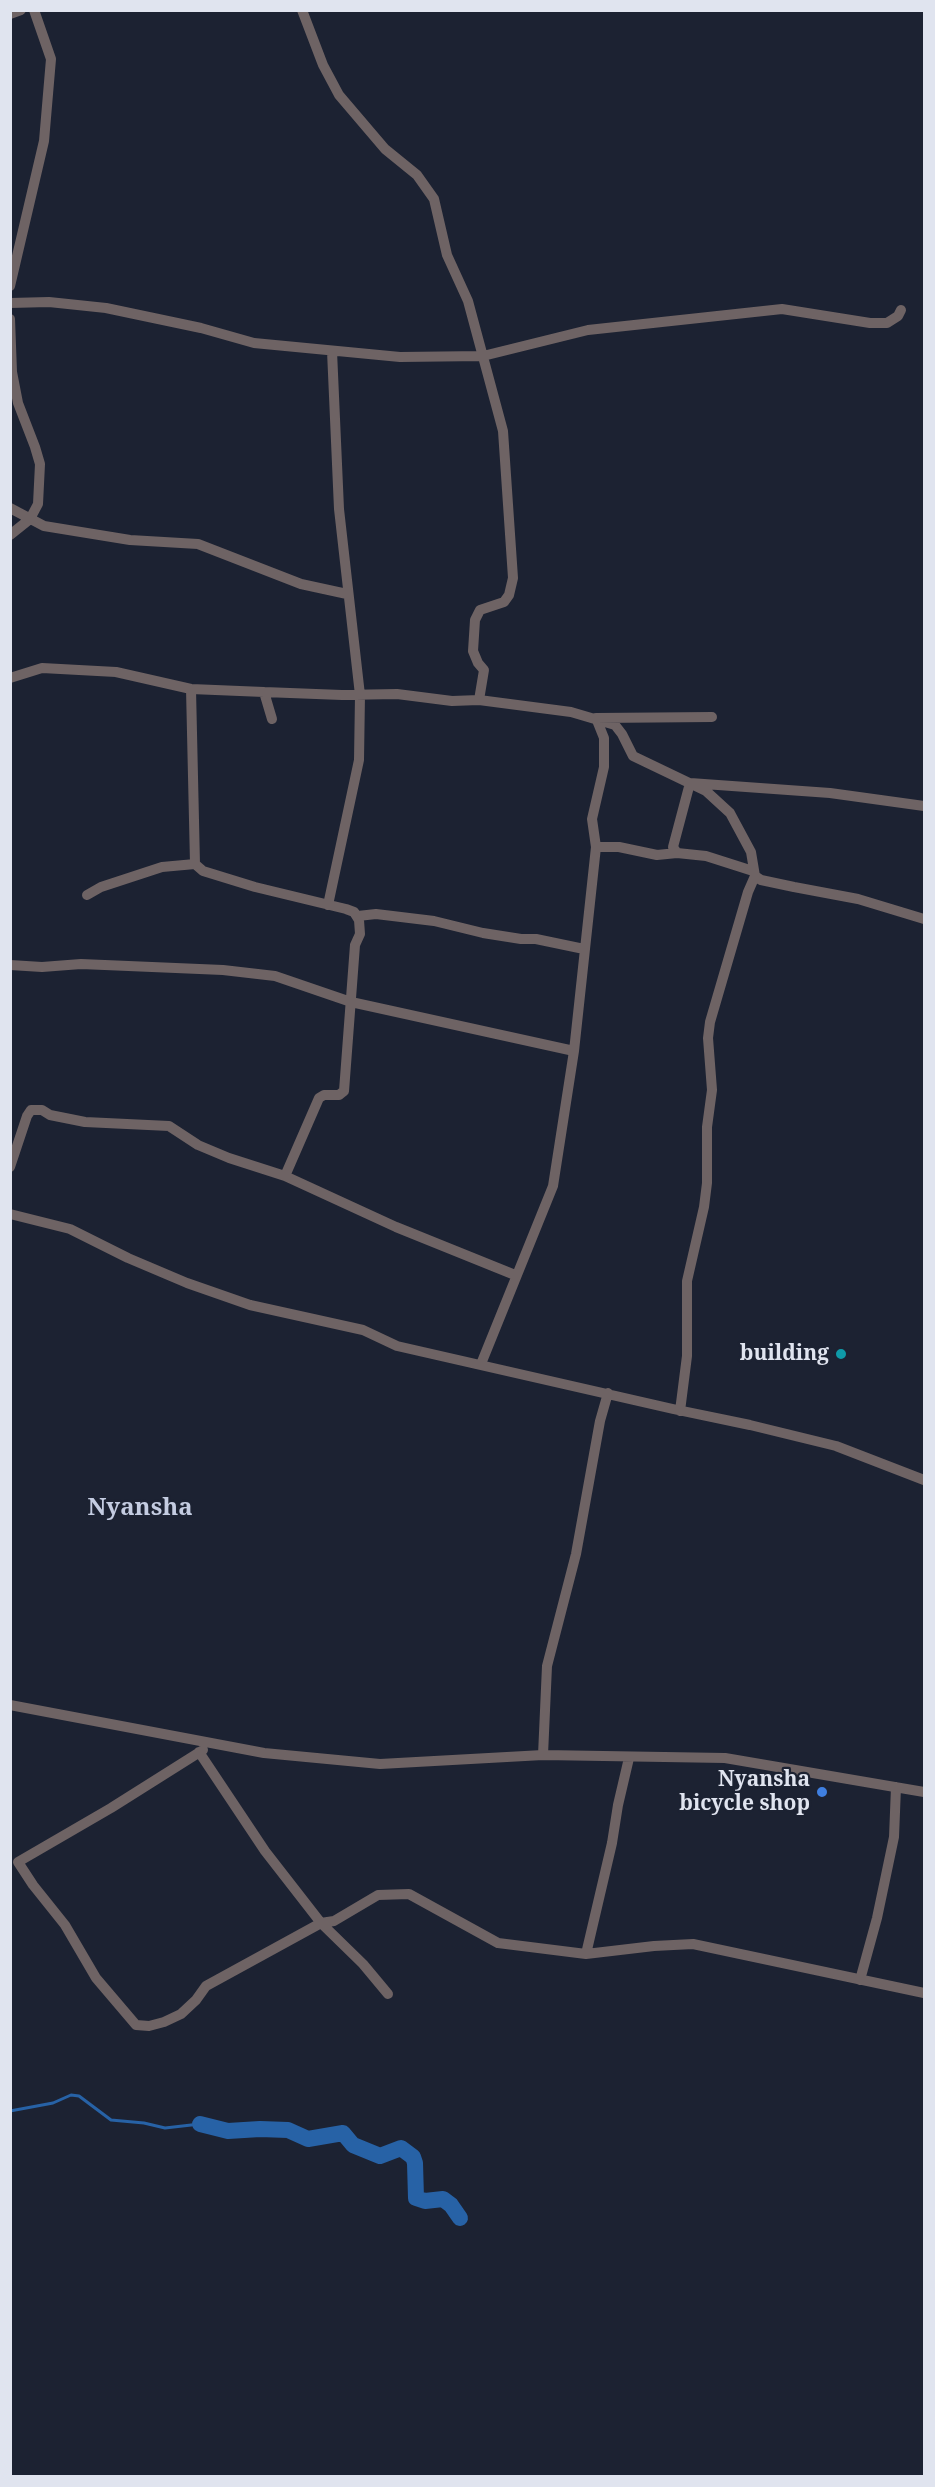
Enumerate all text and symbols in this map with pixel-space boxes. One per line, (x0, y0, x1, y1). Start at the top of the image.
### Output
place label: building (740, 1341, 829, 1367)
marker: building (834, 1347, 848, 1361)
district label: Nyansha (87, 1494, 193, 1522)
place label: Nyansha bicycle shop (679, 1767, 810, 1817)
marker: Nyansha bicycle shop (815, 1785, 829, 1799)

